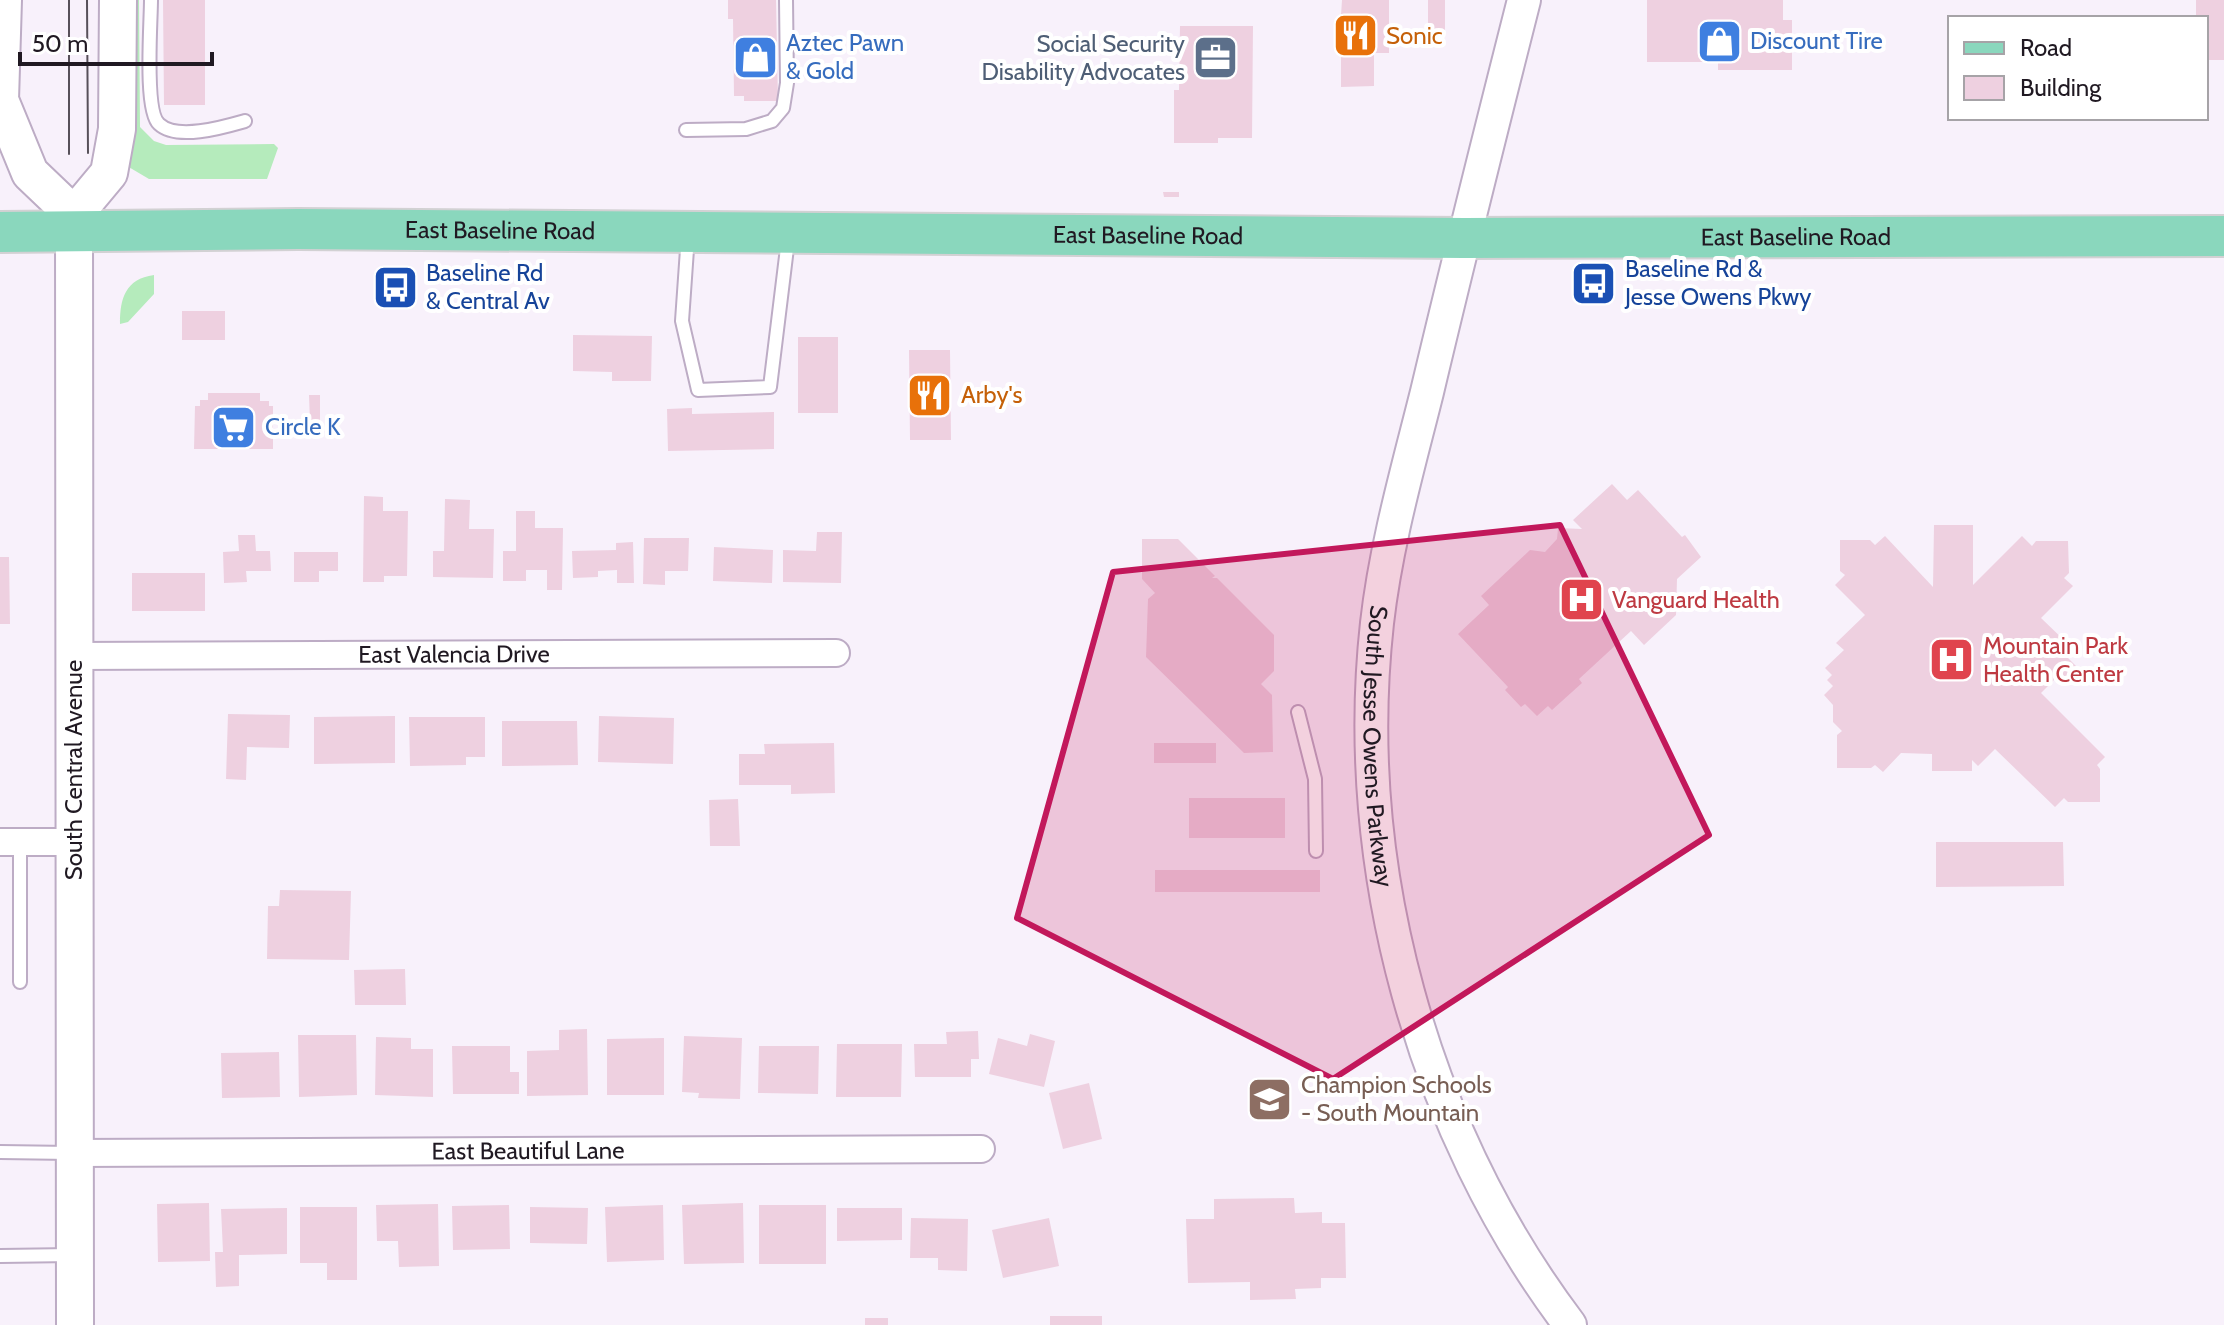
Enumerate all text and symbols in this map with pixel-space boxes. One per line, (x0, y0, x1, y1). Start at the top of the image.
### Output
restaurant icon: Sonic (1331, 12, 1379, 60)
scale bar (20, 16, 212, 66)
legend (1948, 16, 2208, 120)
shop icon: Discount Tire (1695, 17, 1743, 65)
place label: Sonic (1386, 21, 1443, 50)
place label: Discount Tire (1750, 26, 1883, 55)
place label: Aztec Pawn & Gold (786, 28, 904, 85)
text: 50 m (32, 29, 88, 58)
place label: Social Security Disability Advocates (981, 29, 1185, 86)
shop icon: Aztec Pawn & Gold (731, 33, 779, 81)
text: Road (2020, 33, 2072, 62)
office icon: Social Security Disability Advocates (1192, 34, 1240, 82)
text: Building (2020, 73, 2102, 102)
street label: East Baseline Road (405, 215, 595, 245)
street label: East Baseline Road (1053, 220, 1243, 250)
street label: East Baseline Road (1701, 222, 1891, 251)
place label: Baseline Rd & Jesse Owens Pkwy (1624, 254, 1811, 311)
place label: Baseline Rd & Central Av (426, 258, 550, 315)
bus stop icon: Baseline Rd & Jesse Owens Pkwy (1570, 259, 1618, 307)
bus stop icon: Baseline Rd & Central Av (371, 263, 419, 311)
restaurant icon: Arby's (906, 371, 954, 419)
place label: Arby's (961, 380, 1022, 409)
supermarket icon: Circle K (210, 403, 258, 451)
place label: Circle K (265, 412, 341, 441)
hospital icon: Vanguard Health (1557, 576, 1605, 624)
place label: Vanguard Health (1612, 585, 1780, 614)
street label: South Jesse Owens Parkway (1357, 604, 1400, 889)
place label: Mountain Park Health Center (1983, 631, 2128, 688)
hospital icon: Mountain Park Health Center (1928, 636, 1976, 684)
street label: East Valencia Drive (358, 639, 550, 669)
street label: South Central Avenue (59, 660, 88, 880)
place label: Champion Schools - South Mountain (1301, 1070, 1492, 1127)
school or university icon: Champion Schools - South Mountain (1246, 1075, 1294, 1123)
street label: East Beautiful Lane (431, 1136, 625, 1165)

